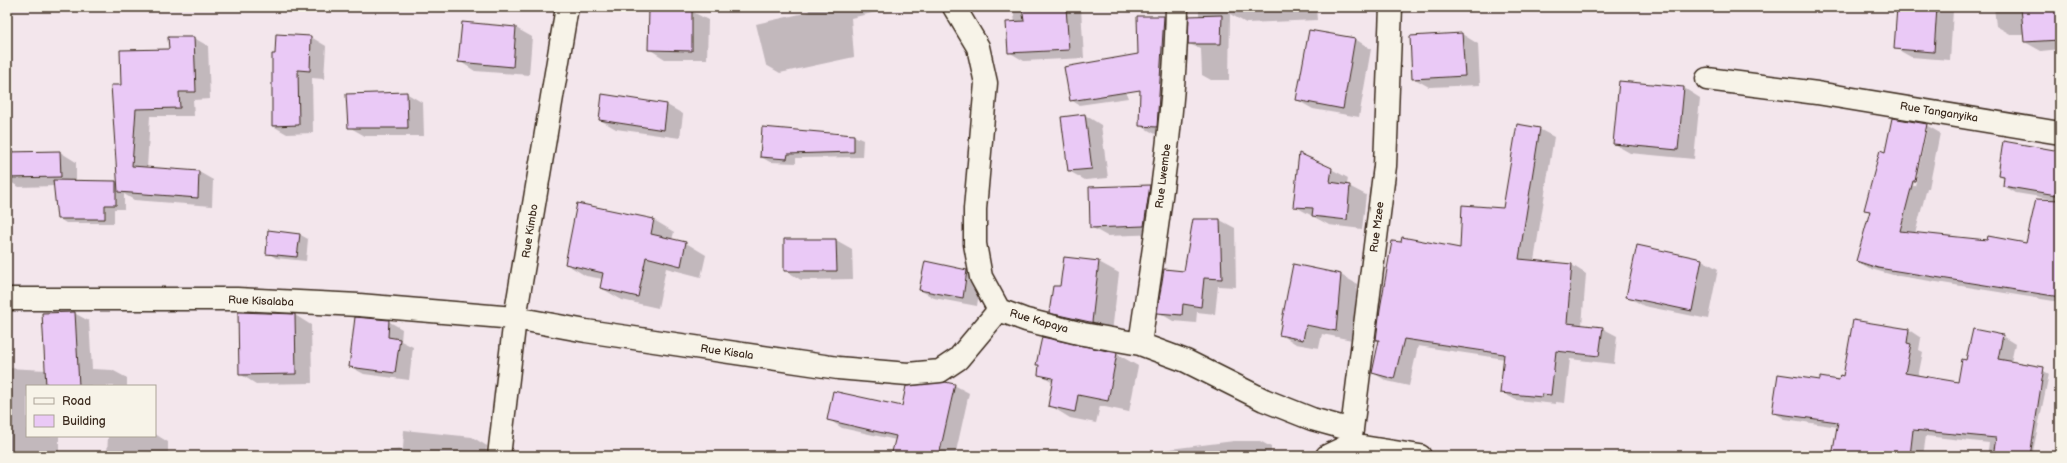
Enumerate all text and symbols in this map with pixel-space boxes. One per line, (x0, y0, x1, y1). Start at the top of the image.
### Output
street label: Rue Tanganyika (1899, 99, 1979, 125)
street label: Rue Lwembe (1153, 142, 1173, 209)
street label: Rue Mzee (1367, 200, 1387, 253)
street label: Rue Kimbo (519, 203, 541, 259)
street label: Rue Kisalaba (228, 293, 294, 309)
street label: Rue Kapaya (1008, 306, 1070, 336)
street label: Rue Kisala (700, 342, 754, 362)
legend (26, 385, 156, 437)
text: Road (62, 394, 91, 409)
text: Building (62, 414, 106, 429)

